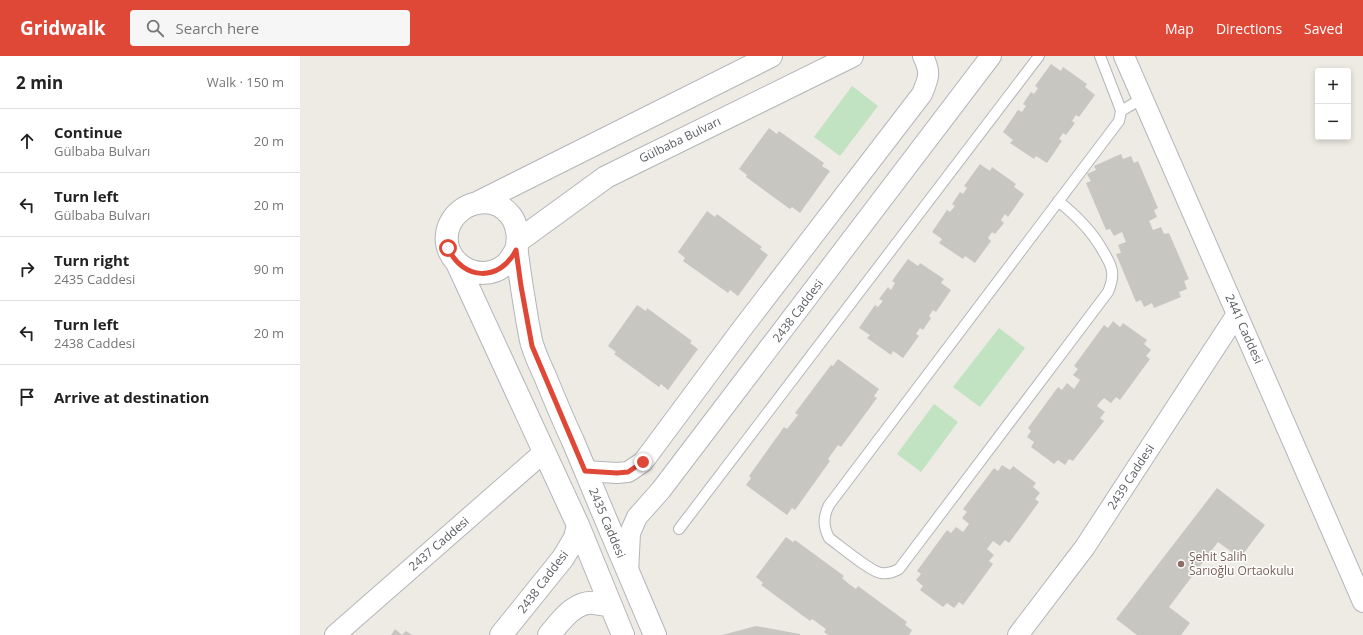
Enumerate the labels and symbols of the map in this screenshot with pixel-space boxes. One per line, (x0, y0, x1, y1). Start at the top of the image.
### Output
street label: Gülbaba Bulvarı (636, 112, 724, 167)
route start (439, 239, 457, 257)
street label: 2438 Caddesi (768, 276, 827, 346)
street label: 2441 Caddesi (1221, 291, 1267, 366)
street label: 2439 Caddesi (1103, 441, 1158, 513)
route end (634, 453, 652, 471)
street label: 2435 Caddesi (585, 485, 630, 561)
street label: 2437 Caddesi (405, 513, 473, 575)
street label: 2438 Caddesi (513, 547, 572, 617)
place label: Şehit Salih Sarıoğlu Ortaokulu (1189, 548, 1294, 579)
marker: Şehit Salih Sarıoğlu Ortaokulu (1176, 559, 1186, 569)

